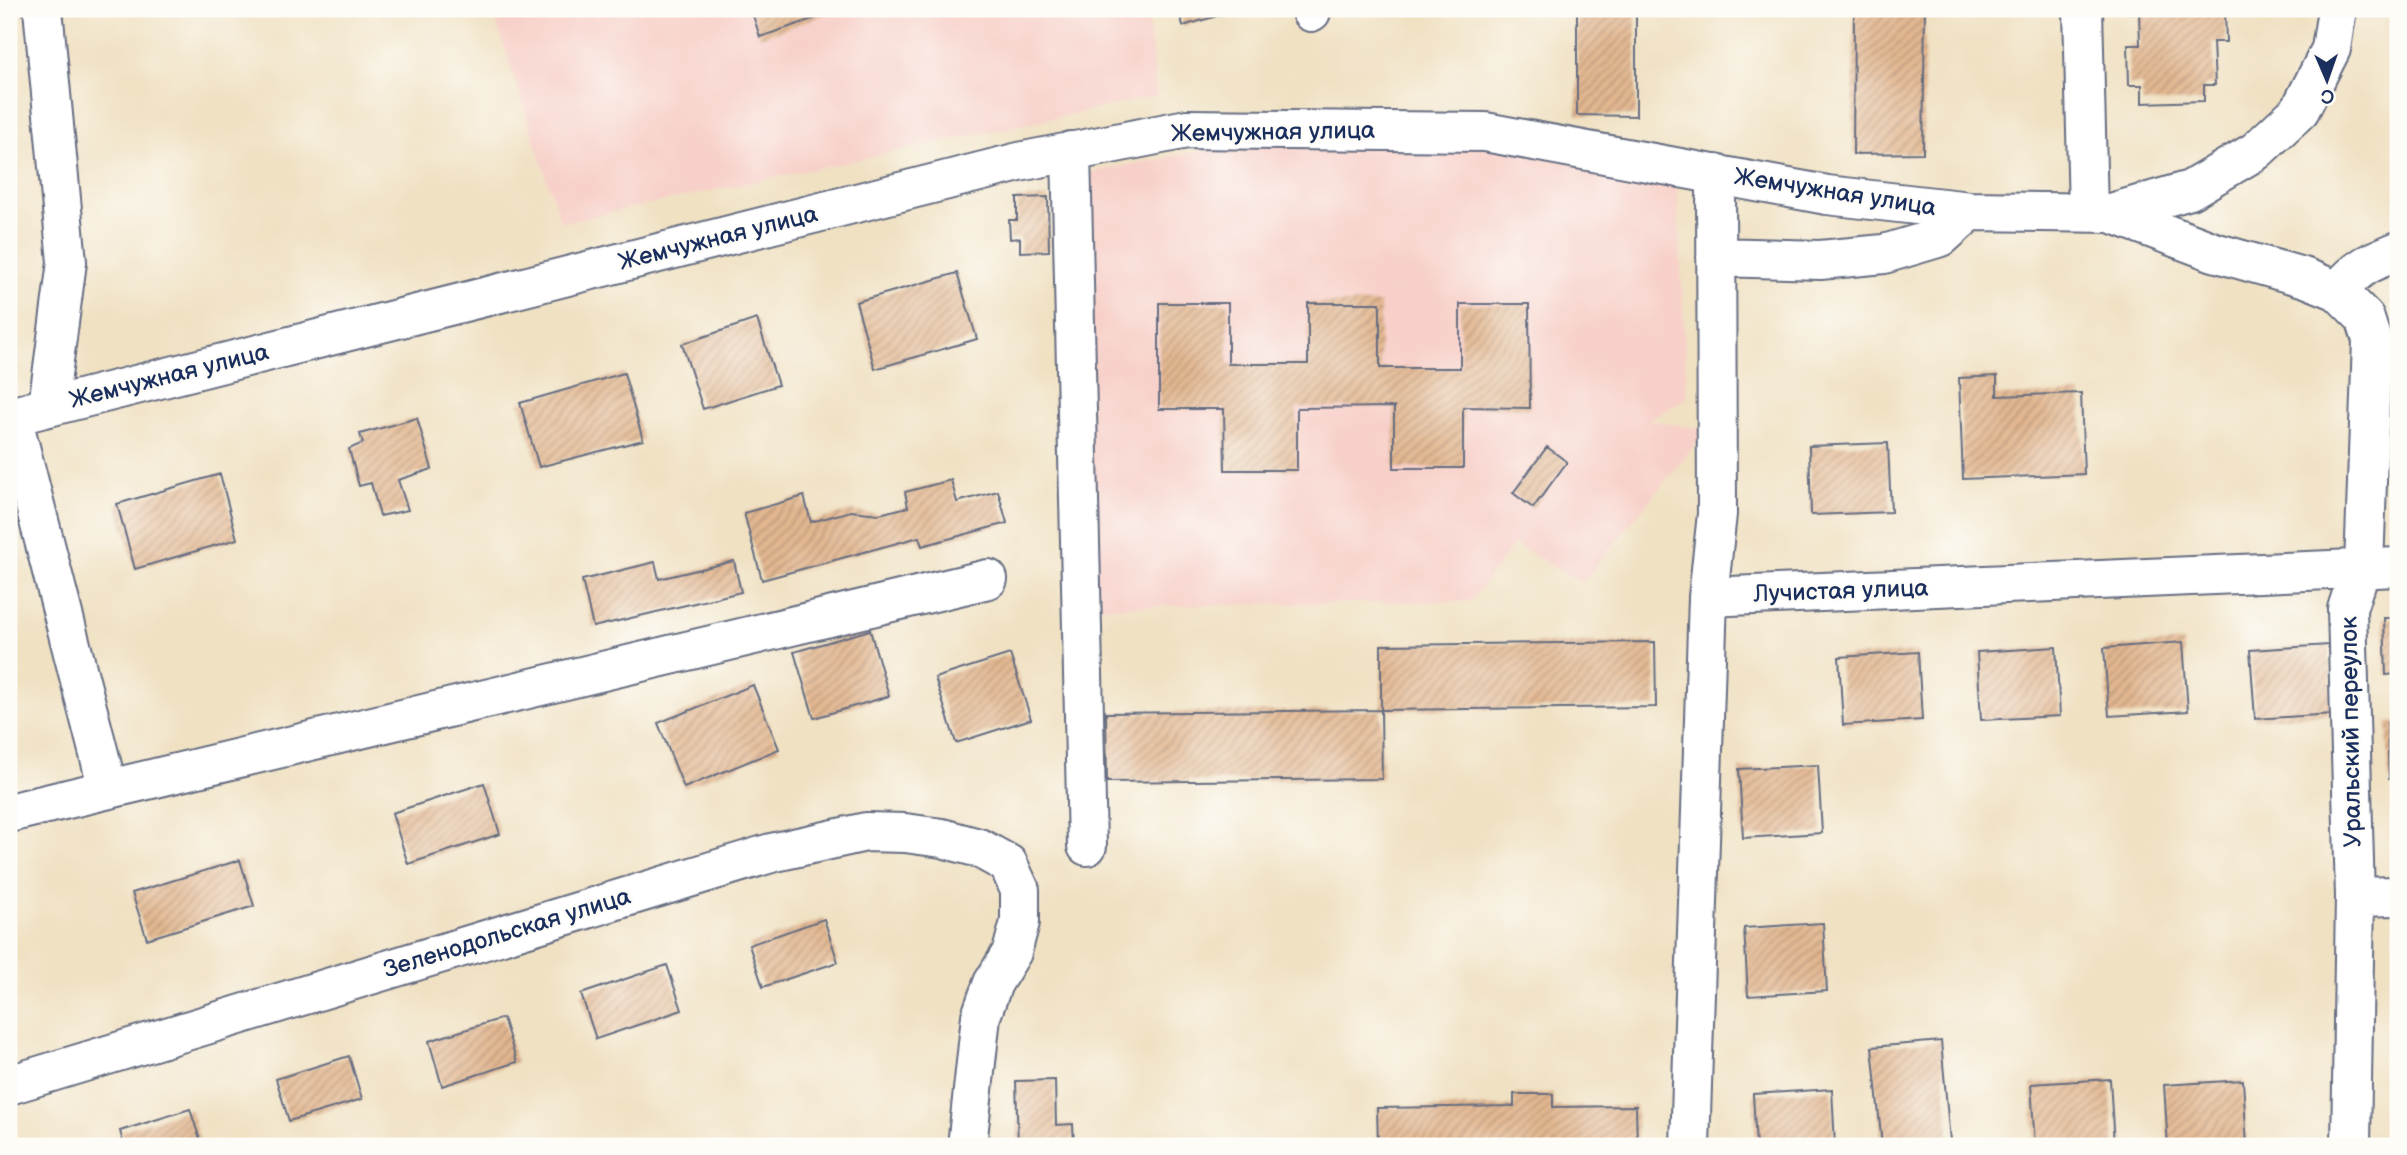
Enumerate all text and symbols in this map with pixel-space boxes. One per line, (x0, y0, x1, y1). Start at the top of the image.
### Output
north arrow (2292, 46, 2362, 116)
text: С (2321, 84, 2335, 107)
street label: Жемчужная улица (1171, 116, 1375, 148)
street label: Жемчужная улица (1732, 162, 1938, 222)
street label: Жемчужная улица (615, 199, 821, 277)
street label: Жемчужная улица (66, 337, 272, 415)
street label: Лучистая улица (1752, 573, 1929, 609)
street label: Уральский переулок (2334, 616, 2368, 848)
street label: Зеленодольская улица (380, 882, 634, 984)

